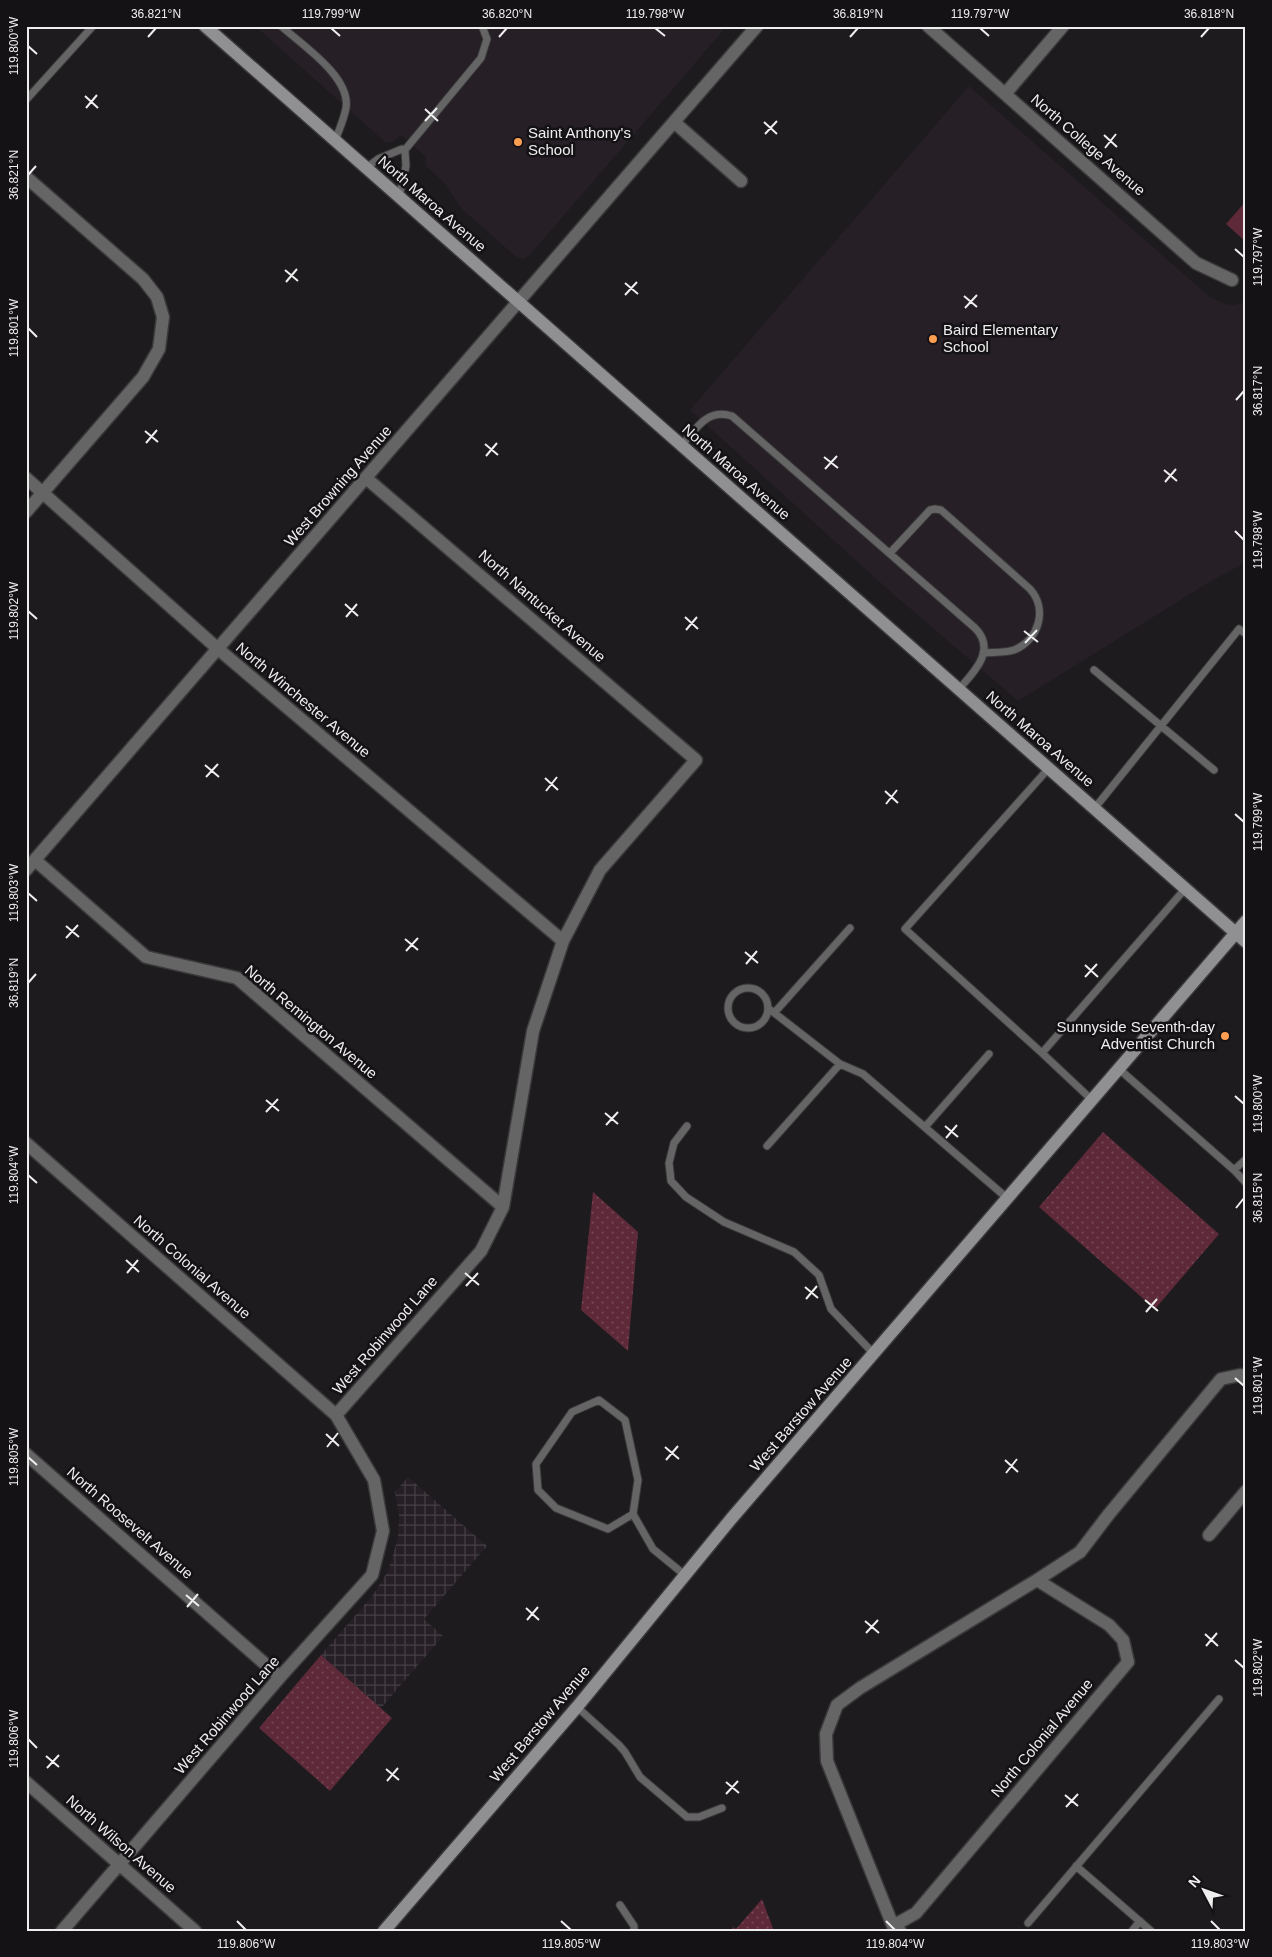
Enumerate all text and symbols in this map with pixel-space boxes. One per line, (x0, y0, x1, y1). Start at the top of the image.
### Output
text: 36.821°N (131, 7, 181, 21)
text: 119.799°W (302, 7, 361, 21)
text: 36.820°N (482, 7, 532, 21)
text: 119.798°W (626, 7, 685, 21)
text: 36.819°N (833, 7, 883, 21)
text: 119.797°W (951, 7, 1010, 21)
text: 36.818°N (1184, 7, 1234, 21)
text: 119.800°W (7, 16, 21, 75)
street label: North College Avenue (1028, 90, 1149, 199)
place label: Saint Anthony's School (528, 124, 631, 158)
marker: Saint Anthony's School (512, 136, 524, 148)
text: 36.821°N (7, 150, 21, 200)
street label: North Maroa Avenue (375, 152, 490, 255)
text: 119.797°W (1251, 227, 1265, 286)
text: 119.801°W (7, 298, 21, 357)
place label: Baird Elementary School (943, 321, 1059, 355)
marker: Baird Elementary School (927, 333, 939, 345)
text: 36.817°N (1251, 366, 1265, 416)
street label: North Maroa Avenue (679, 420, 794, 523)
street label: West Browning Avenue (281, 422, 395, 550)
text: 119.798°W (1251, 510, 1265, 569)
street label: North Nantucket Avenue (475, 546, 609, 665)
text: 119.802°W (7, 581, 21, 640)
street label: North Winchester Avenue (233, 639, 374, 761)
street label: North Maroa Avenue (983, 687, 1098, 790)
text: 119.799°W (1251, 792, 1265, 851)
text: 119.803°W (7, 863, 21, 922)
text: 36.819°N (7, 958, 21, 1008)
street label: North Remington Avenue (242, 961, 381, 1082)
place label: Sunnyside Seventh-day Adventist Church (1057, 1018, 1216, 1052)
marker: Sunnyside Seventh-day Adventist Church (1219, 1030, 1231, 1042)
text: 119.800°W (1251, 1074, 1265, 1133)
text: 119.804°W (7, 1145, 21, 1204)
text: 36.815°N (1251, 1173, 1265, 1223)
street label: North Colonial Avenue (131, 1211, 254, 1322)
street label: West Robinwood Lane (329, 1272, 440, 1397)
street label: West Barstow Avenue (746, 1353, 855, 1474)
text: 119.801°W (1251, 1356, 1265, 1415)
text: 119.805°W (7, 1427, 21, 1486)
street label: North Roosevelt Avenue (64, 1463, 197, 1582)
text: 119.802°W (1251, 1638, 1265, 1697)
street label: West Robinwood Lane (171, 1652, 282, 1777)
street label: West Barstow Avenue (486, 1662, 593, 1785)
street label: North Colonial Avenue (987, 1675, 1096, 1800)
text: 119.806°W (7, 1709, 21, 1768)
street label: North Wilson Avenue (63, 1791, 180, 1896)
north arrow (1180, 1864, 1230, 1914)
text: N (1185, 1872, 1204, 1891)
text: 119.806°W (217, 1937, 276, 1951)
text: 119.805°W (542, 1937, 601, 1951)
text: 119.804°W (866, 1937, 925, 1951)
text: 119.803°W (1191, 1937, 1250, 1951)

